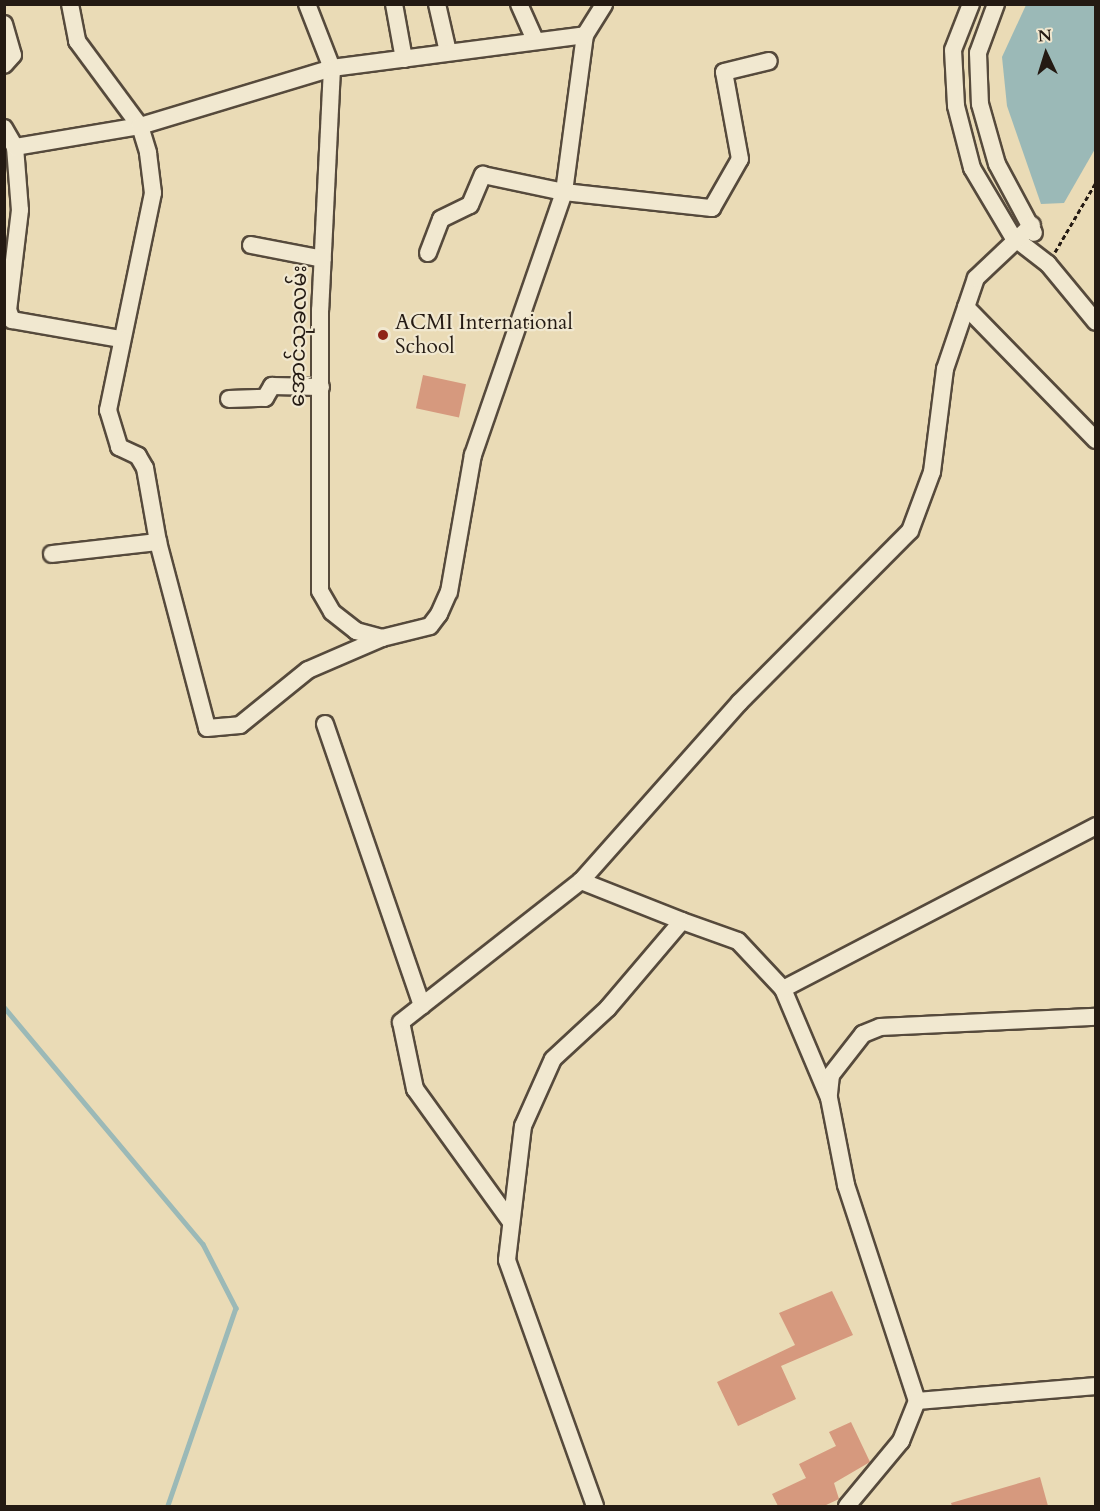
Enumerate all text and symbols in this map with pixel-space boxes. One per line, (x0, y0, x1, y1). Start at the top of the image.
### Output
north arrow (1016, 24, 1076, 84)
text: N (1037, 25, 1052, 48)
street label: အောင်သုခလမ်း (285, 265, 313, 407)
place label: ACMI International School (395, 310, 573, 360)
marker: ACMI International School (376, 328, 390, 342)

